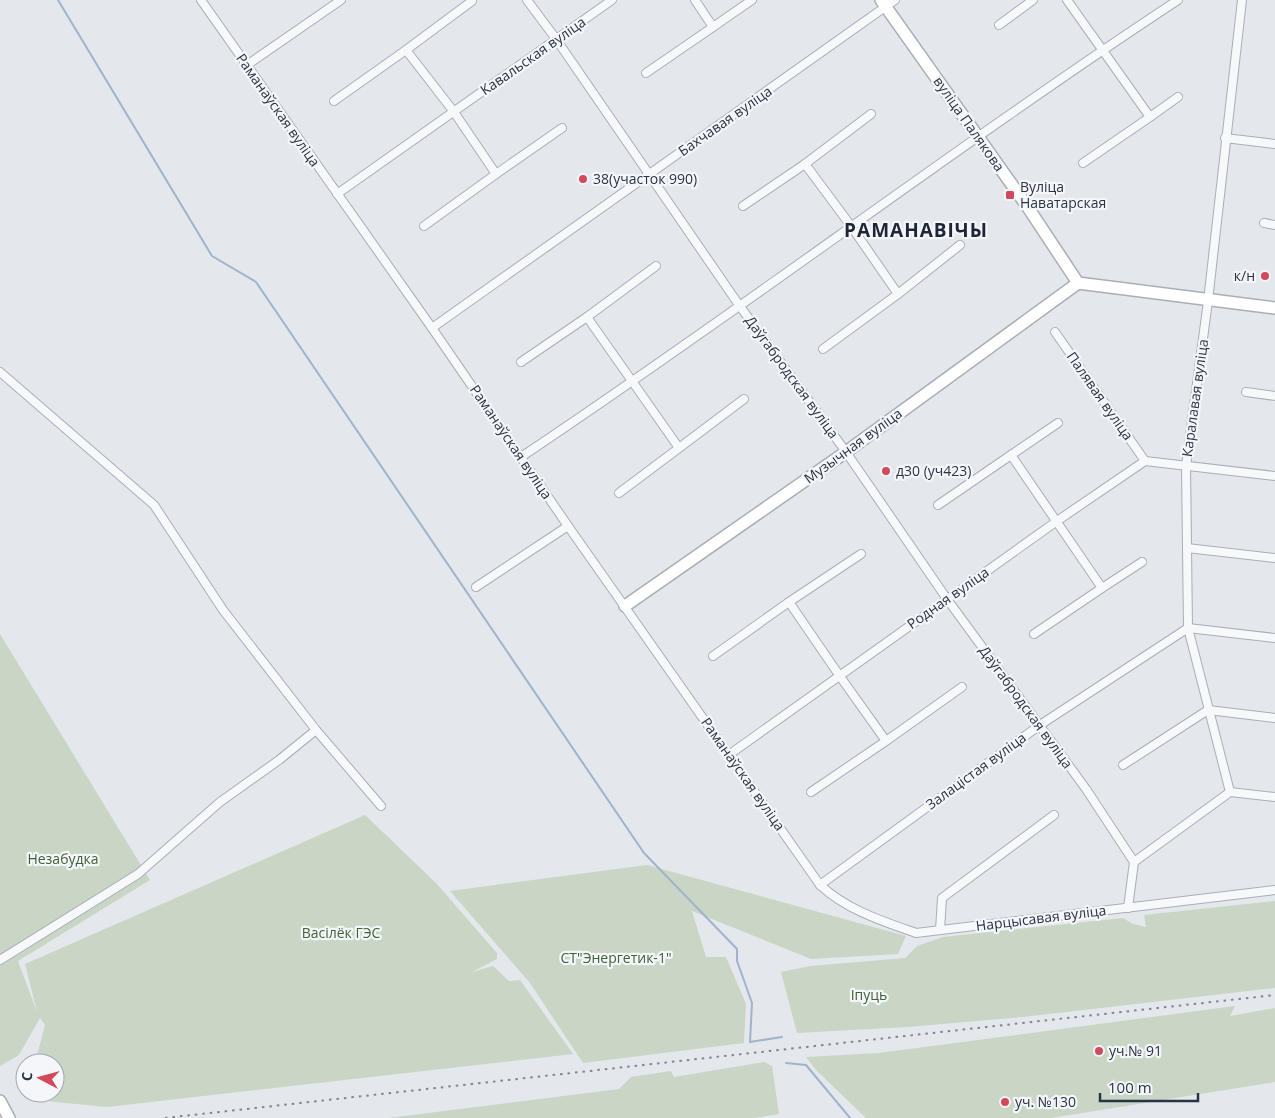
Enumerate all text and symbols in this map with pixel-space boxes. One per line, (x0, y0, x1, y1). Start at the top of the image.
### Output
street label: Кавальская вуліца (476, 12, 589, 99)
street label: Раманаўская вуліца (232, 49, 325, 170)
street label: вуліца Палякова (930, 72, 1009, 175)
street label: Бахчавая вуліца (674, 81, 775, 160)
place label: 38(участок 990) (593, 169, 697, 188)
marker: 38(участок 990) (577, 173, 589, 185)
place label: Вуліца Наватарская (1020, 177, 1106, 212)
marker: Вуліца Наватарская (1004, 189, 1016, 201)
district label: РАМАНАВІЧЫ (844, 217, 988, 243)
place label: к/н (1234, 266, 1255, 285)
marker: к/н (1259, 270, 1271, 282)
street label: Даўгабродская вуліца (741, 311, 844, 442)
street label: Каралавая вуліца (1177, 338, 1212, 458)
street label: Палявая вуліца (1063, 348, 1138, 444)
street label: Раманаўская вуліца (466, 381, 557, 503)
street label: Музычная вуліца (800, 404, 906, 488)
place label: д30 (уч423) (896, 461, 971, 480)
marker: д30 (уч423) (880, 465, 892, 477)
street label: Родная вуліца (903, 562, 993, 633)
street label: Даўгабродская вуліца (975, 641, 1078, 772)
street label: Раманаўская вуліца (697, 713, 790, 834)
street label: Залацістая вуліца (922, 728, 1030, 813)
park label: Незабудка (27, 849, 99, 868)
street label: Нарцысавая вуліца (975, 900, 1107, 935)
park label: Васілёк ГЭС (302, 923, 381, 942)
park label: СТ"Энергетик-1" (561, 948, 671, 967)
park label: Іпуць (851, 985, 887, 1004)
place label: уч.№ 91 (1109, 1041, 1162, 1060)
marker: уч.№ 91 (1093, 1045, 1105, 1057)
north arrow (15, 1053, 65, 1103)
scale bar (1100, 1070, 1198, 1102)
text: С (17, 1071, 36, 1082)
text: 100 m (1108, 1077, 1152, 1097)
place label: уч. №130 (1015, 1092, 1076, 1111)
marker: уч. №130 (999, 1096, 1011, 1108)

